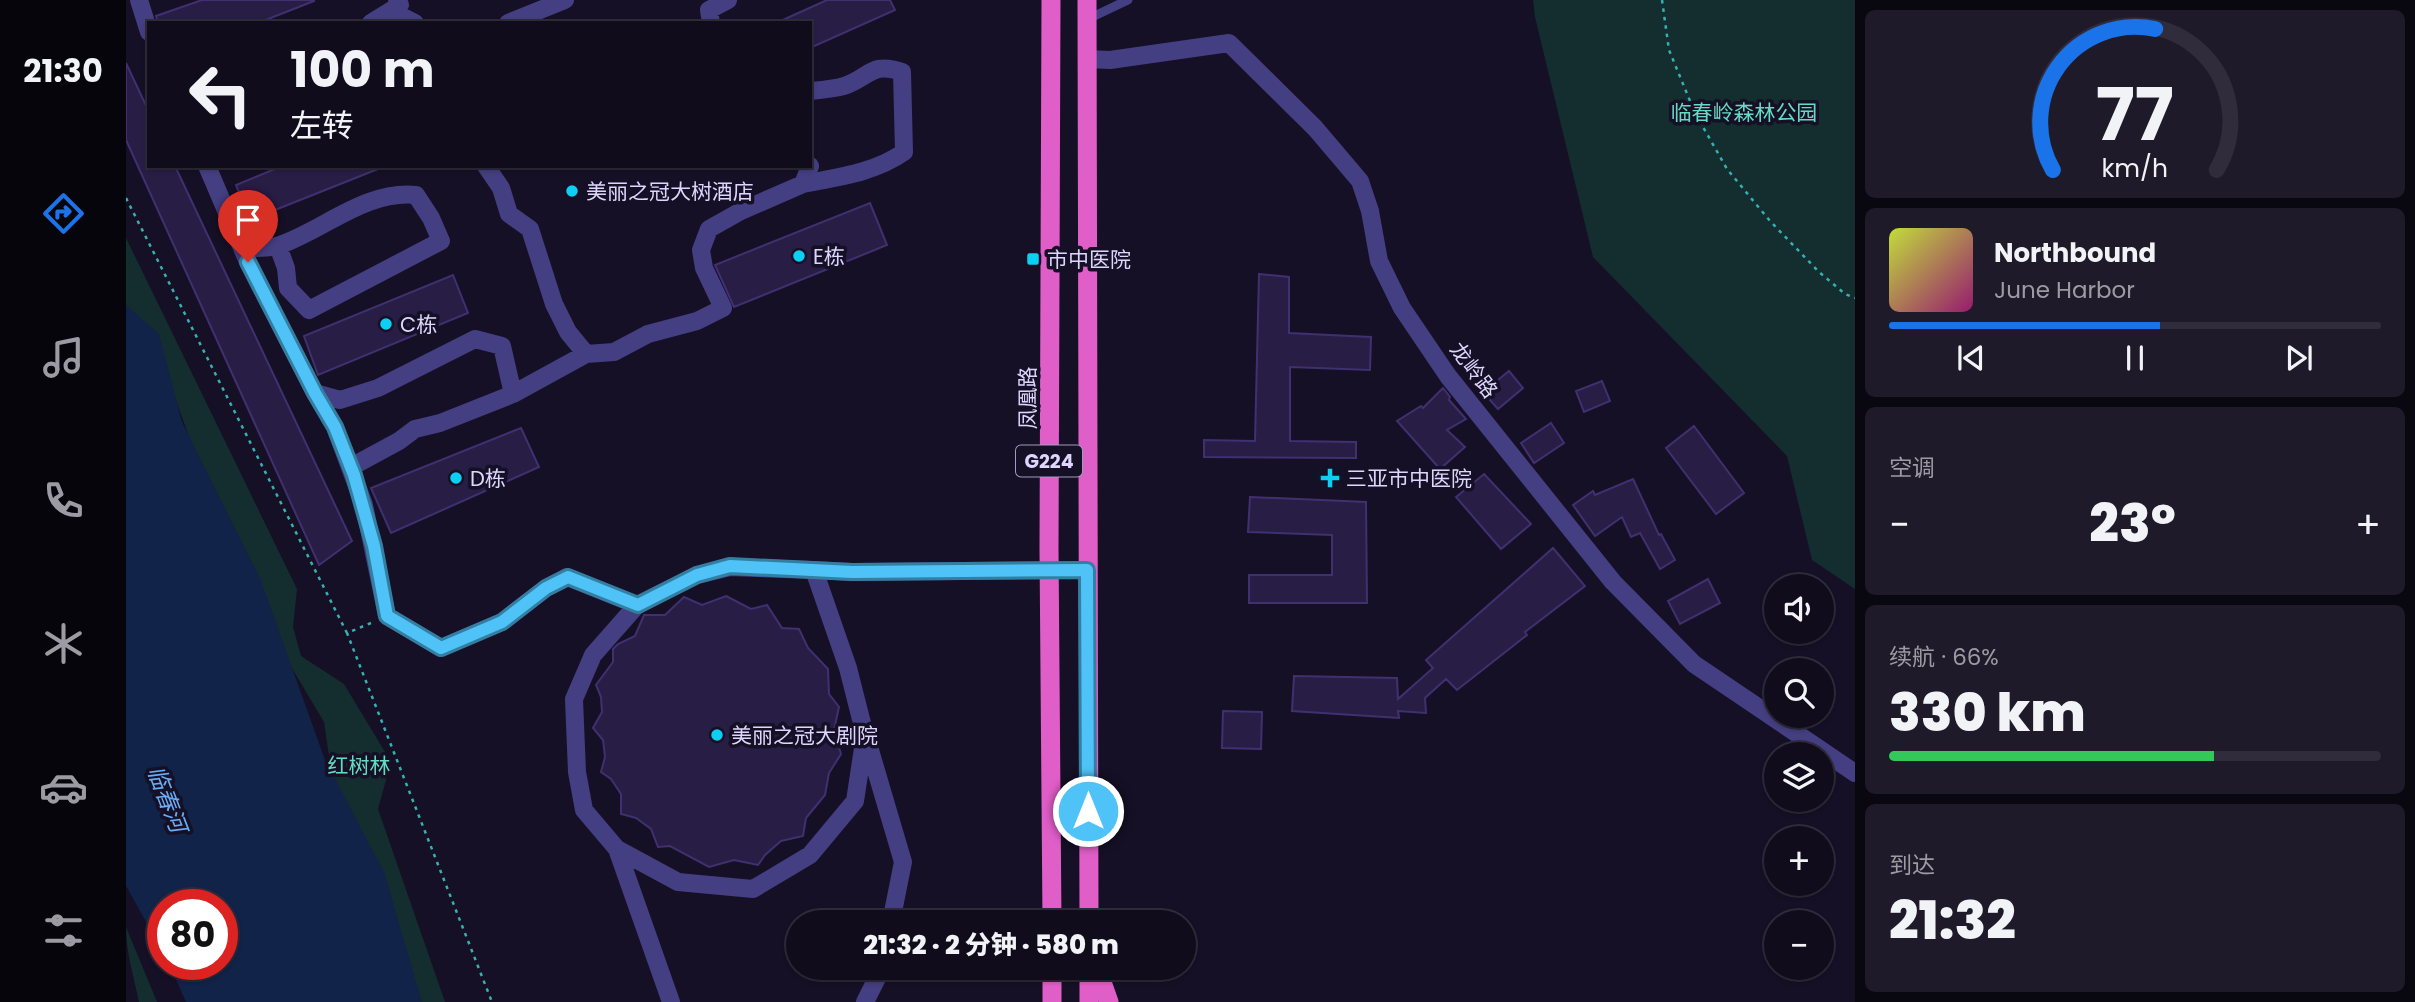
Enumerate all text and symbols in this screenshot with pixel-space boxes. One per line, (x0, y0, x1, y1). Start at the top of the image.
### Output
text: 100 m (290, 36, 435, 104)
text: 21:30 (23, 48, 103, 93)
icon: left (175, 49, 266, 140)
text: 77 (2096, 65, 2174, 166)
park label: 临春岭森林公园 (1671, 98, 1818, 127)
text: 左转 (290, 103, 354, 148)
text: km/h (2102, 151, 2168, 186)
place label: 美丽之冠大树酒店 (586, 177, 754, 206)
marker: 美丽之冠大树酒店 (564, 183, 580, 199)
icon: directions (39, 189, 88, 238)
pin (218, 190, 278, 262)
icon: arrive (229, 201, 267, 239)
text: Northbound (1994, 235, 2156, 271)
place label: E栋 (813, 242, 845, 271)
place label: 市中医院 (1047, 245, 1131, 274)
marker: E栋 (791, 248, 807, 264)
marker: 市中医院 (1025, 251, 1041, 267)
text: June Harbor (1994, 274, 2135, 306)
place label: C栋 (400, 310, 437, 339)
marker: C栋 (378, 316, 394, 332)
icon: music (39, 333, 88, 382)
street label: 龙岭路 (1443, 336, 1505, 404)
icon: previous (1952, 339, 1990, 377)
icon: pause (2116, 339, 2154, 377)
icon: next (2280, 339, 2318, 377)
street label: 凤凰路 (1013, 367, 1042, 430)
road number: G224 (1016, 446, 1082, 476)
text: 空调 (1889, 452, 1935, 484)
place label: D栋 (470, 464, 506, 493)
place label: 三亚市中医院 (1346, 464, 1472, 493)
marker: 三亚市中医院 (1320, 468, 1340, 488)
marker: D栋 (448, 470, 464, 486)
icon: phone (39, 476, 88, 525)
text: 23° (2089, 487, 2176, 560)
text: − (1889, 498, 1910, 551)
text: + (2355, 498, 2381, 551)
map controls (1764, 574, 1834, 980)
button: sound (1764, 574, 1834, 644)
icon: climate (39, 619, 88, 668)
text: 续航 · 66% (1889, 641, 1999, 673)
button: search (1764, 658, 1834, 728)
text: 330 km (1889, 676, 2086, 749)
place label: 美丽之冠大剧院 (731, 721, 878, 750)
marker: 美丽之冠大剧院 (709, 727, 725, 743)
button: layers (1764, 742, 1834, 812)
park label: 红树林 (328, 751, 391, 780)
water label: 临春河 (140, 761, 196, 841)
icon: car (39, 763, 88, 812)
position arrow (1051, 774, 1125, 848)
button: + (1764, 826, 1834, 896)
text: 到达 (1889, 849, 1935, 881)
text: 21:32 (1889, 884, 2016, 957)
speed limit sign: 80 (147, 889, 238, 980)
icon: filters (39, 906, 88, 955)
button: − (1764, 910, 1834, 980)
text: 21:32 · 2 分钟 · 580 m (863, 927, 1119, 963)

